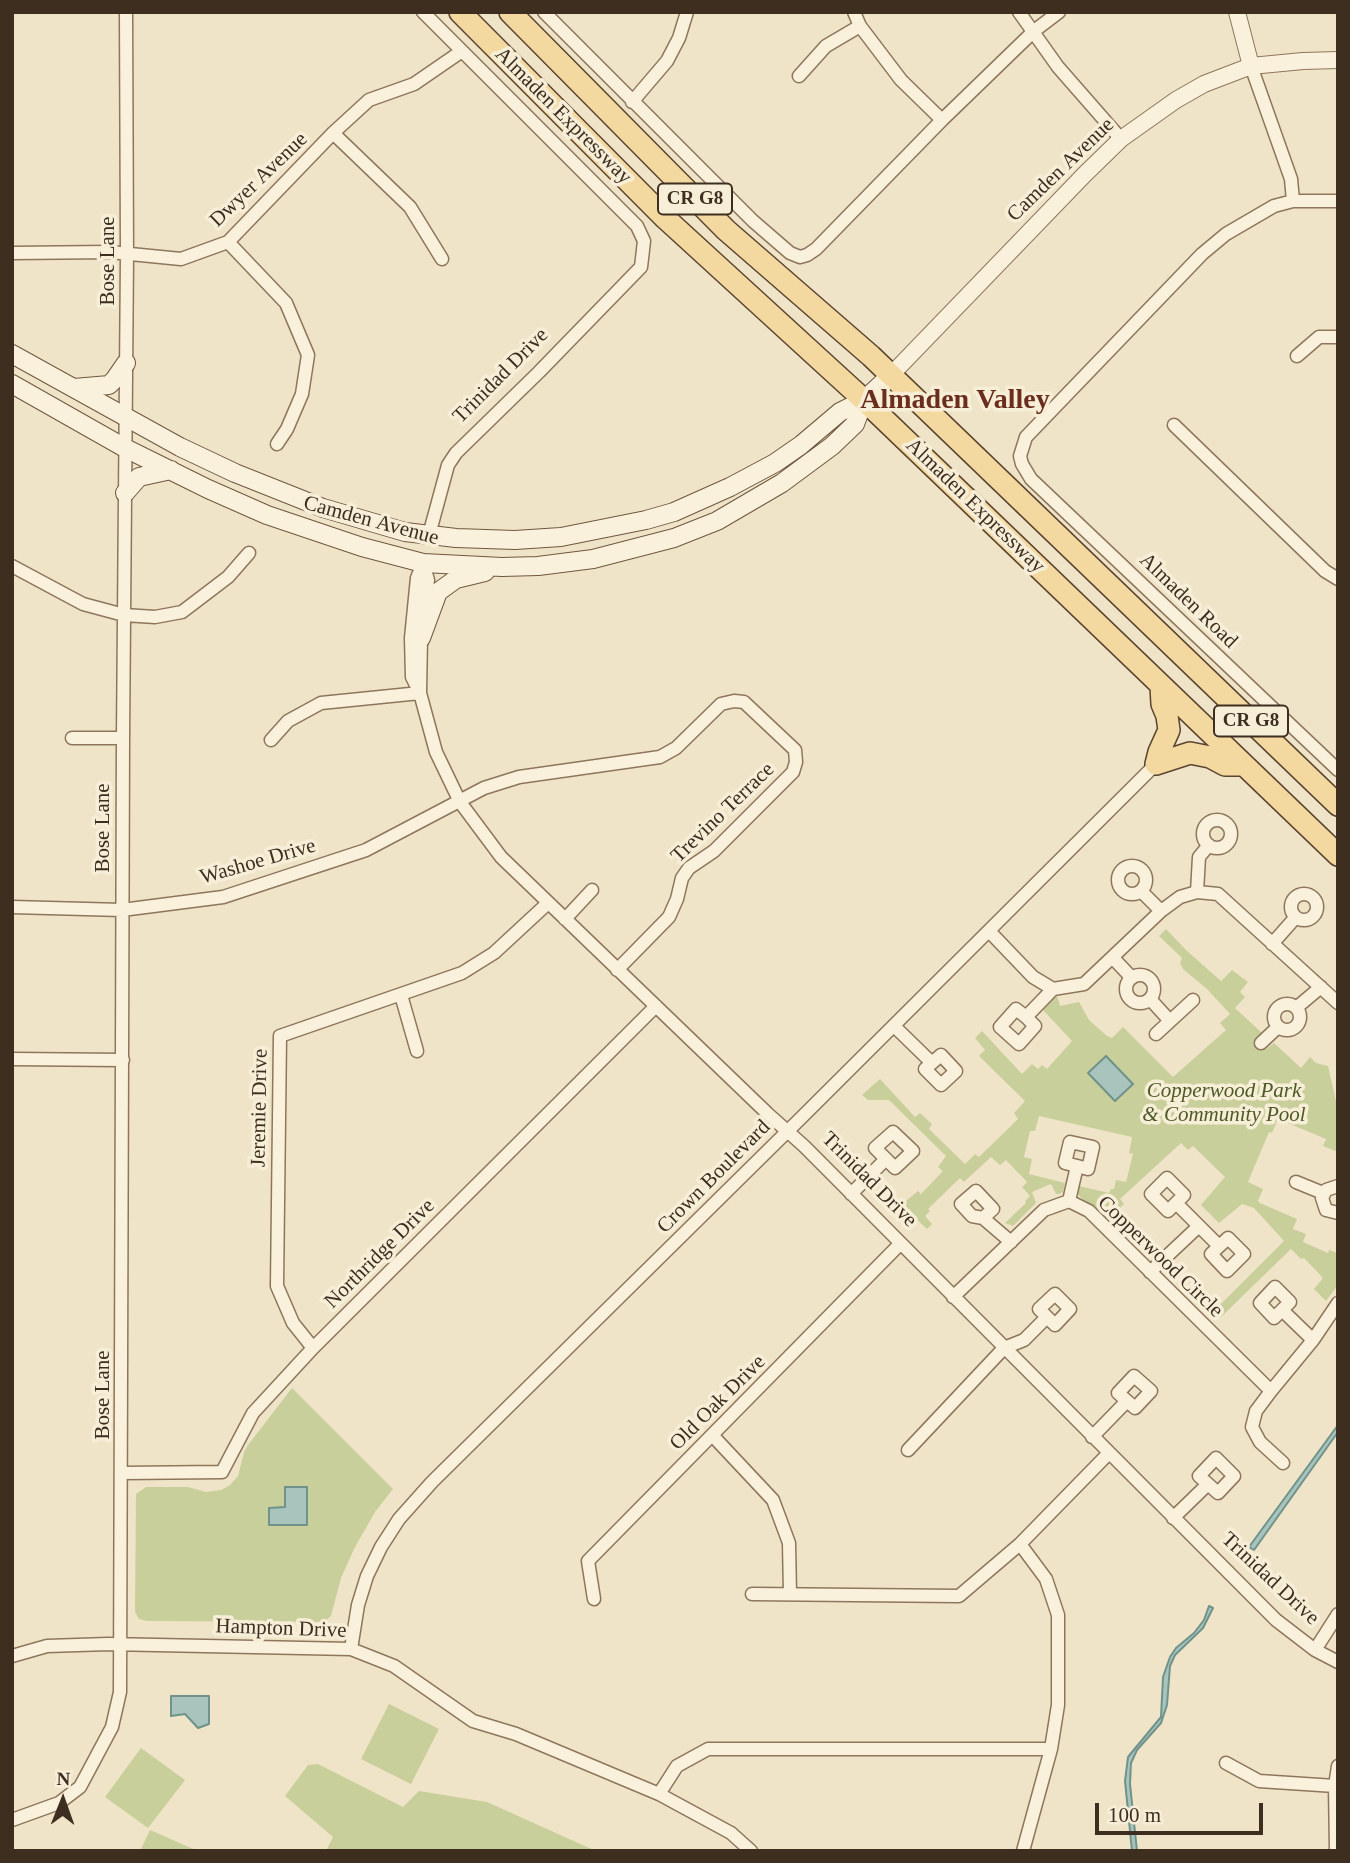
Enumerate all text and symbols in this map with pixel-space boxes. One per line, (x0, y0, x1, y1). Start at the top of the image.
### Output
street label: Almaden Expressway (489, 42, 637, 190)
street label: Camden Avenue (1002, 113, 1120, 227)
street label: Dwyer Avenue (205, 127, 313, 233)
road number: CR G8 (658, 183, 732, 214)
street label: Bose Lane (95, 216, 121, 306)
street label: Trinidad Drive (448, 323, 554, 429)
district label: Almaden Valley (860, 384, 1050, 418)
street label: Almaden Expressway (900, 433, 1050, 579)
street label: Camden Avenue (301, 491, 441, 551)
street label: Almaden Road (1134, 548, 1242, 654)
road number: CR G8 (1214, 706, 1288, 736)
street label: Trevino Terrace (666, 758, 780, 868)
street label: Bose Lane (90, 783, 116, 873)
street label: Washoe Drive (197, 833, 319, 891)
street label: Jeremie Drive (246, 1049, 274, 1167)
park label: Copperwood Park & Community Pool (1142, 1078, 1306, 1128)
street label: Crown Boulevard (652, 1115, 776, 1239)
street label: Trinidad Drive (816, 1127, 922, 1233)
street label: Copperwood Circle (1092, 1191, 1228, 1323)
street label: Northridge Drive (320, 1194, 440, 1314)
street label: Bose Lane (90, 1350, 116, 1440)
street label: Old Oak Drive (665, 1350, 771, 1456)
street label: Trinidad Drive (1216, 1527, 1324, 1631)
street label: Hampton Drive (215, 1614, 347, 1644)
north arrow (28, 1765, 98, 1835)
text: N (56, 1768, 70, 1789)
scale bar (1098, 1790, 1266, 1834)
text: 100 m (1108, 1803, 1161, 1827)

